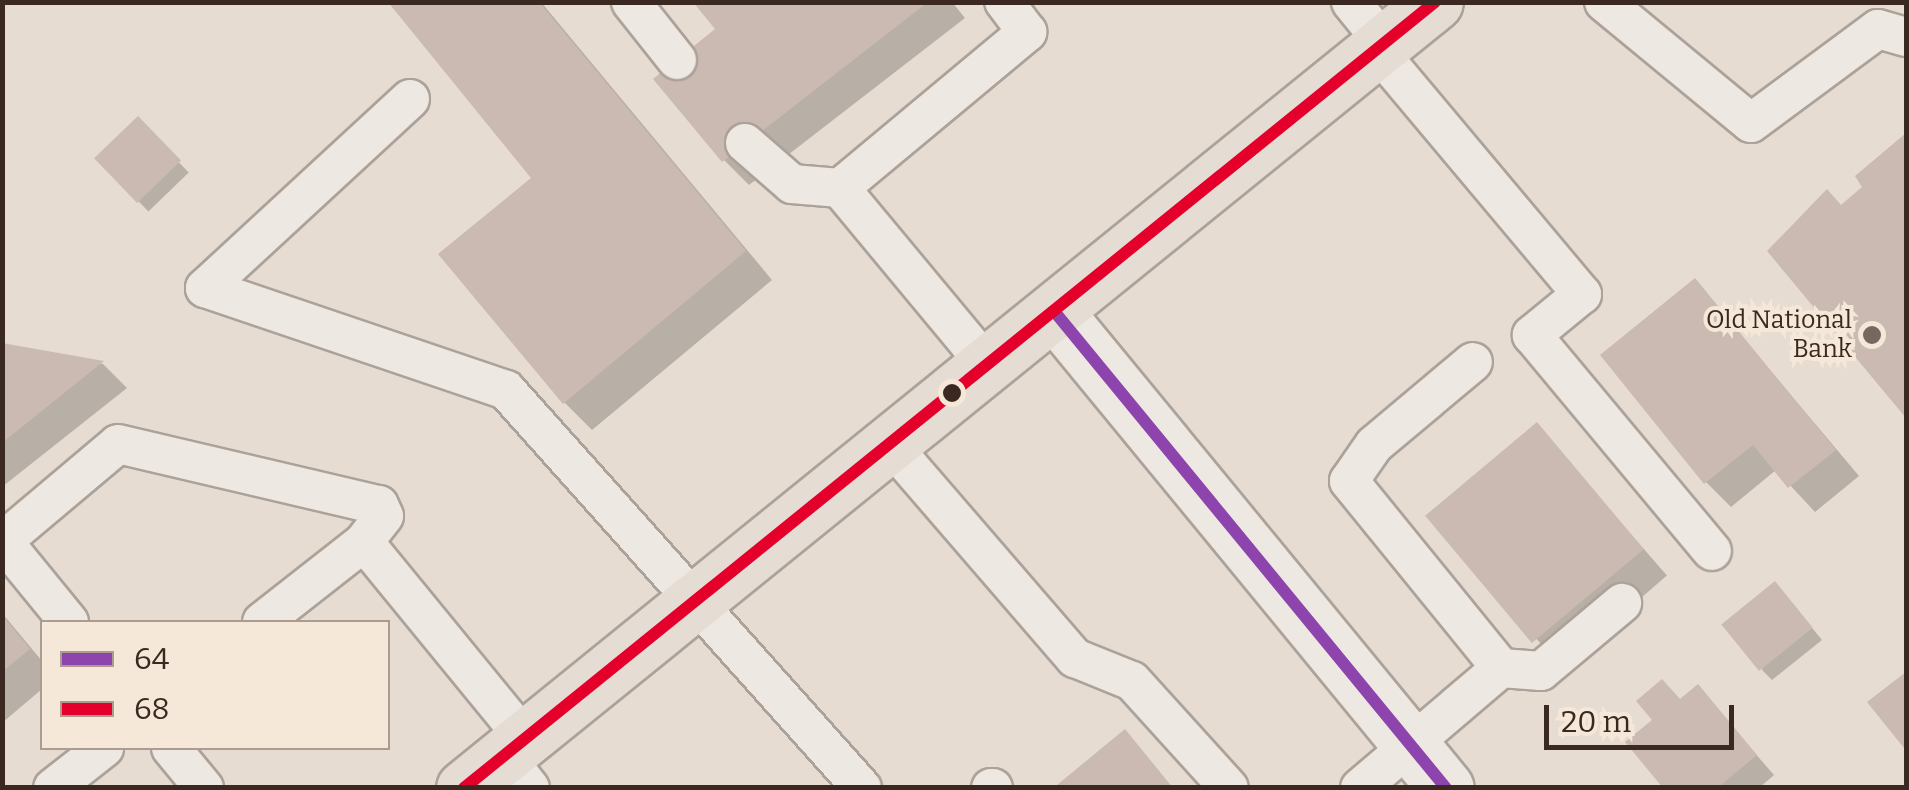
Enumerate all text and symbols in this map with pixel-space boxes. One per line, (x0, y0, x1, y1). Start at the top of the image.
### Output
place label: Old National Bank (1706, 306, 1852, 365)
marker: Old National Bank (1861, 324, 1883, 346)
unlabelled marker (942, 383, 962, 403)
legend (40, 620, 390, 750)
text: 64 (134, 641, 169, 677)
scale bar (1549, 685, 1739, 747)
text: 68 (134, 691, 170, 727)
text: 20 m (1561, 704, 1631, 740)

